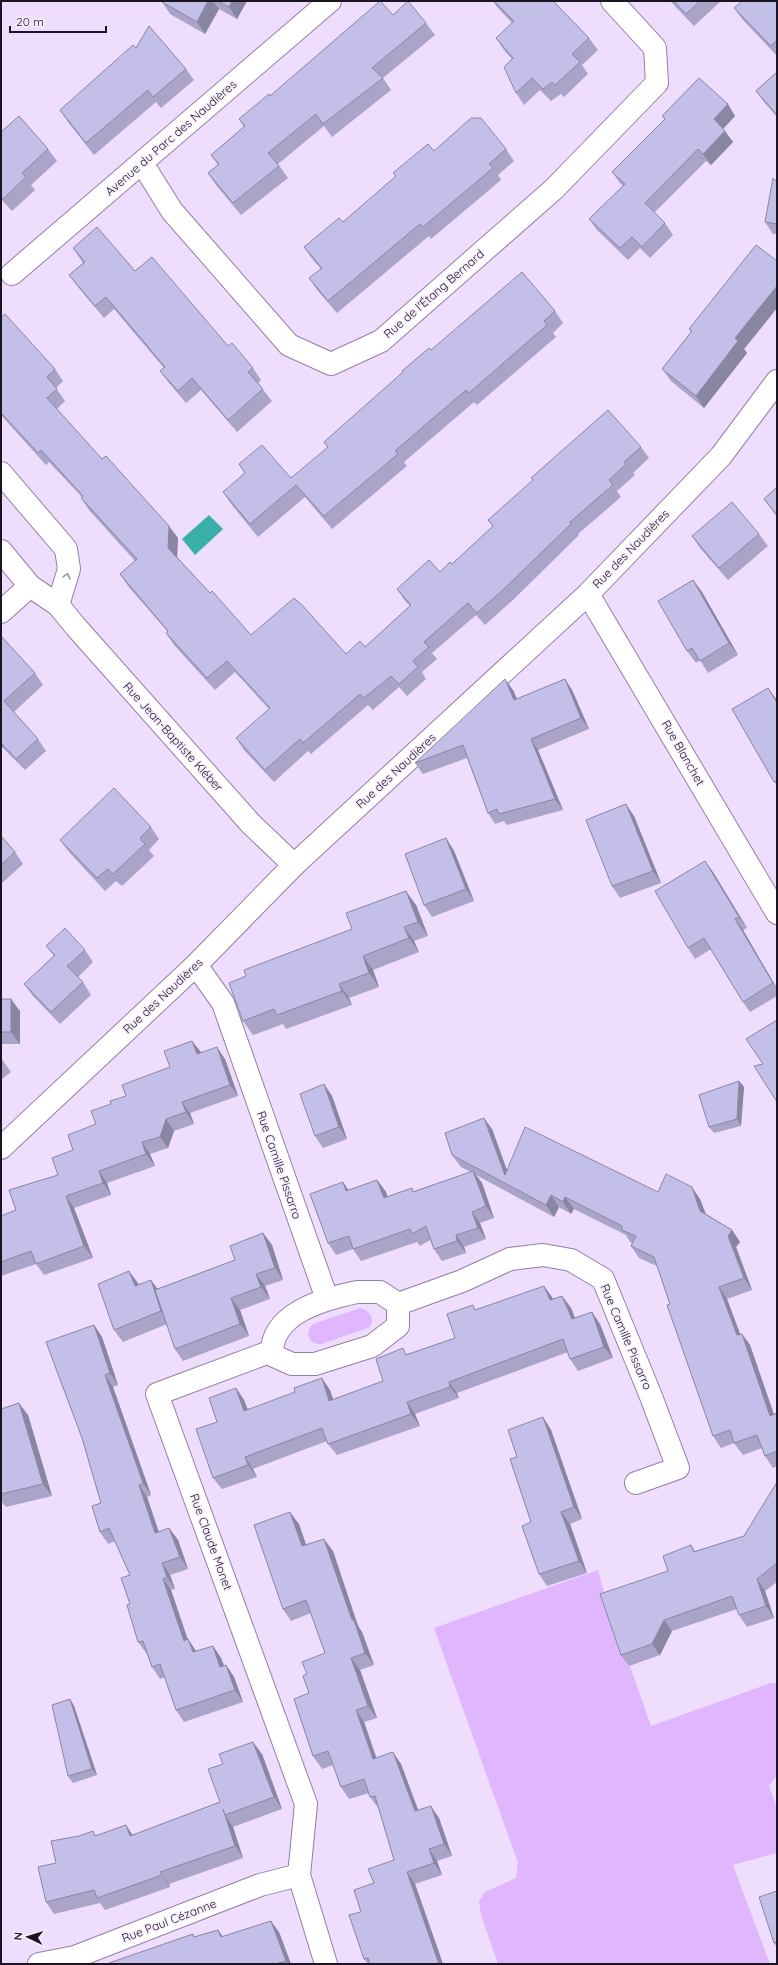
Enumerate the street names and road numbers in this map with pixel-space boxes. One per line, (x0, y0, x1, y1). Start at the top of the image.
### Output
street label: Avenue du Parc des Naudières (102, 76, 240, 199)
street label: Rue de l'Étang Bernard (380, 246, 487, 341)
street label: Rue des Naudières (589, 506, 672, 591)
street label: Rue Jean-Baptiste Kléber (120, 679, 227, 795)
street label: Rue Blanchet (659, 717, 708, 788)
street label: Rue des Naudières (353, 729, 439, 812)
street label: Rue des Naudières (120, 954, 206, 1037)
street label: Rue Camille Pissarro (254, 1109, 305, 1221)
street label: Rue Camille Pissarro (597, 1282, 656, 1392)
street label: Rue Claude Monet (187, 1491, 236, 1592)
street label: Rue Paul Cézanne (119, 1895, 218, 1945)

